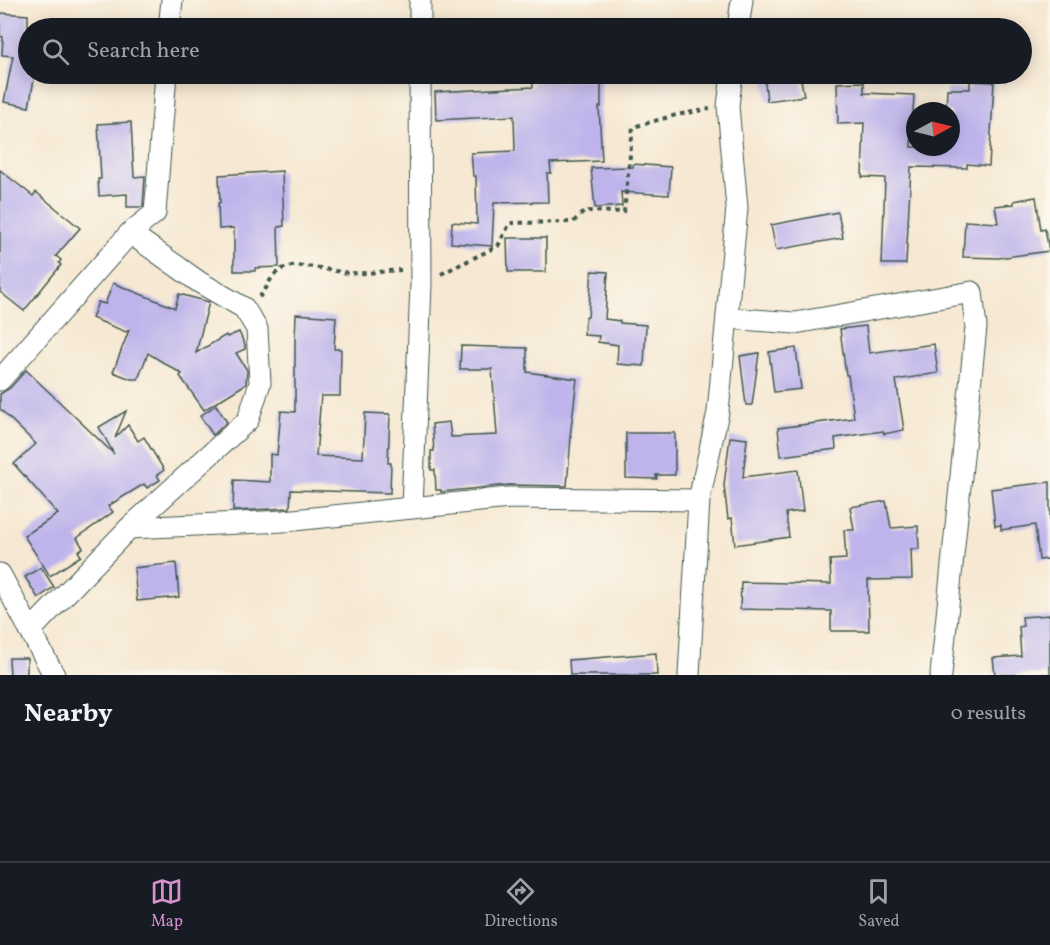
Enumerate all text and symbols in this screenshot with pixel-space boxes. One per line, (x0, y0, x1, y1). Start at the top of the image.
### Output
search box (18, 18, 1032, 84)
icon: search (39, 35, 72, 68)
text: Search here (87, 36, 200, 67)
north arrow (906, 102, 960, 156)
text: Nearby (24, 696, 113, 732)
text: 0 results (951, 700, 1026, 728)
tab: Map (150, 875, 183, 933)
tab: Directions (484, 875, 558, 933)
tab: Saved (858, 875, 900, 933)

